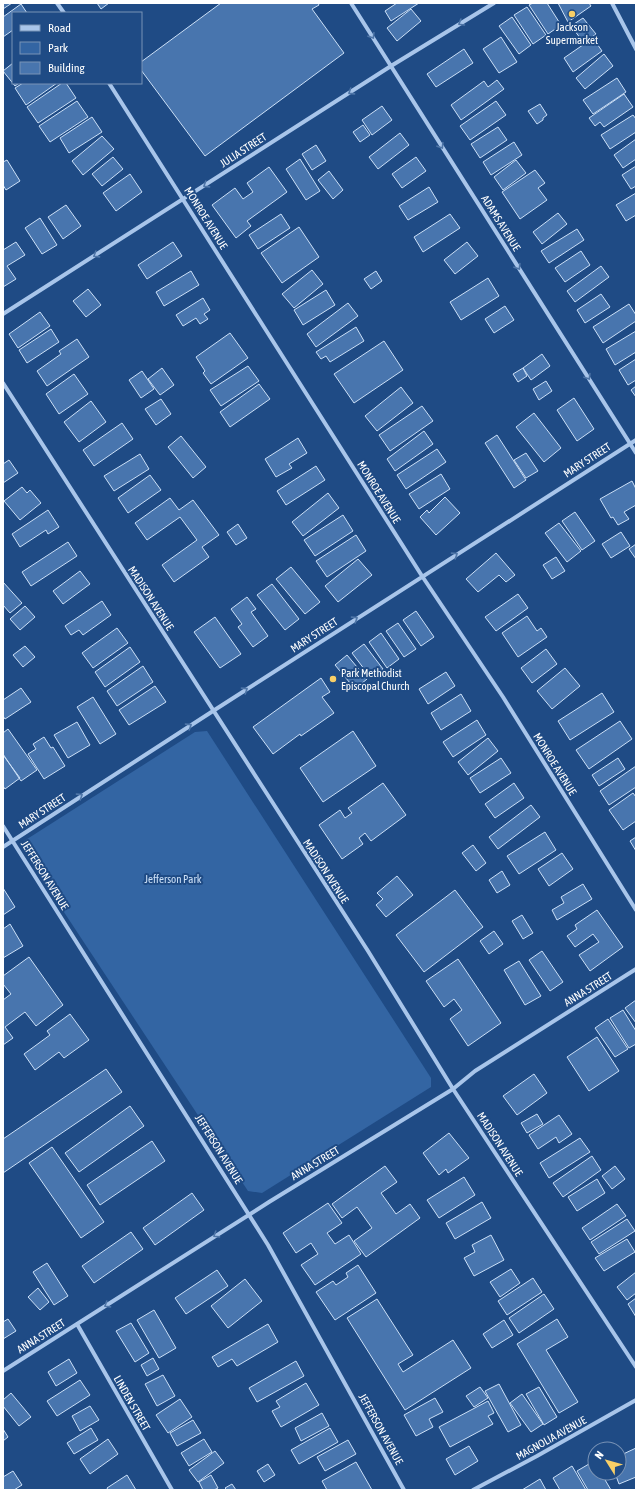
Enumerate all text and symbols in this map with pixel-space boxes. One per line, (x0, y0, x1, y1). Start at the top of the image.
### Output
marker: Jackson Supermarket (567, 9, 577, 19)
legend (12, 12, 142, 84)
one-way arrow (458, 19, 465, 26)
text: Road (48, 21, 71, 35)
place label: Jackson Supermarket (546, 21, 598, 46)
one-way arrow (367, 32, 374, 39)
text: Park (48, 41, 69, 55)
text: Building (48, 61, 86, 75)
one-way arrow (348, 87, 355, 94)
street label: JULIA STREET (217, 130, 269, 169)
one-way arrow (436, 142, 444, 149)
one-way arrow (203, 180, 210, 188)
street label: MONROE AVENUE (182, 185, 230, 252)
street label: ADAMS AVENUE (479, 193, 523, 253)
one-way arrow (93, 250, 100, 257)
one-way arrow (514, 263, 521, 270)
one-way arrow (583, 373, 591, 380)
street label: MARY STREET (561, 440, 613, 480)
street label: MONROE AVENUE (355, 459, 403, 526)
one-way arrow (451, 552, 458, 560)
street label: MADISON AVENUE (126, 564, 176, 632)
street label: MARY STREET (288, 615, 340, 655)
one-way arrow (351, 617, 358, 624)
place label: Park Methodist Episcopal Church (341, 667, 410, 692)
marker: Park Methodist Episcopal Church (328, 674, 338, 684)
one-way arrow (241, 687, 248, 694)
one-way arrow (185, 723, 192, 730)
street label: MONROE AVENUE (531, 731, 579, 798)
street label: MARY STREET (16, 791, 68, 831)
one-way arrow (76, 794, 83, 801)
street label: MADISON AVENUE (301, 837, 351, 905)
street label: JEFFERSON AVENUE (19, 838, 71, 912)
park label: Jefferson Park (145, 873, 202, 885)
street label: ANNA STREET (562, 969, 614, 1009)
street label: MADISON AVENUE (475, 1110, 525, 1178)
street label: JEFFERSON AVENUE (193, 1112, 245, 1186)
street label: ANNA STREET (289, 1144, 342, 1182)
one-way arrow (214, 1231, 221, 1238)
one-way arrow (104, 1300, 111, 1308)
street label: ANNA STREET (15, 1316, 67, 1356)
street label: LINDEN STREET (111, 1373, 153, 1433)
street label: JEFFERSON AVENUE (357, 1391, 406, 1467)
street label: MAGNOLIA AVENUE (514, 1414, 588, 1462)
north arrow (587, 1441, 627, 1481)
text: N (592, 1449, 606, 1461)

